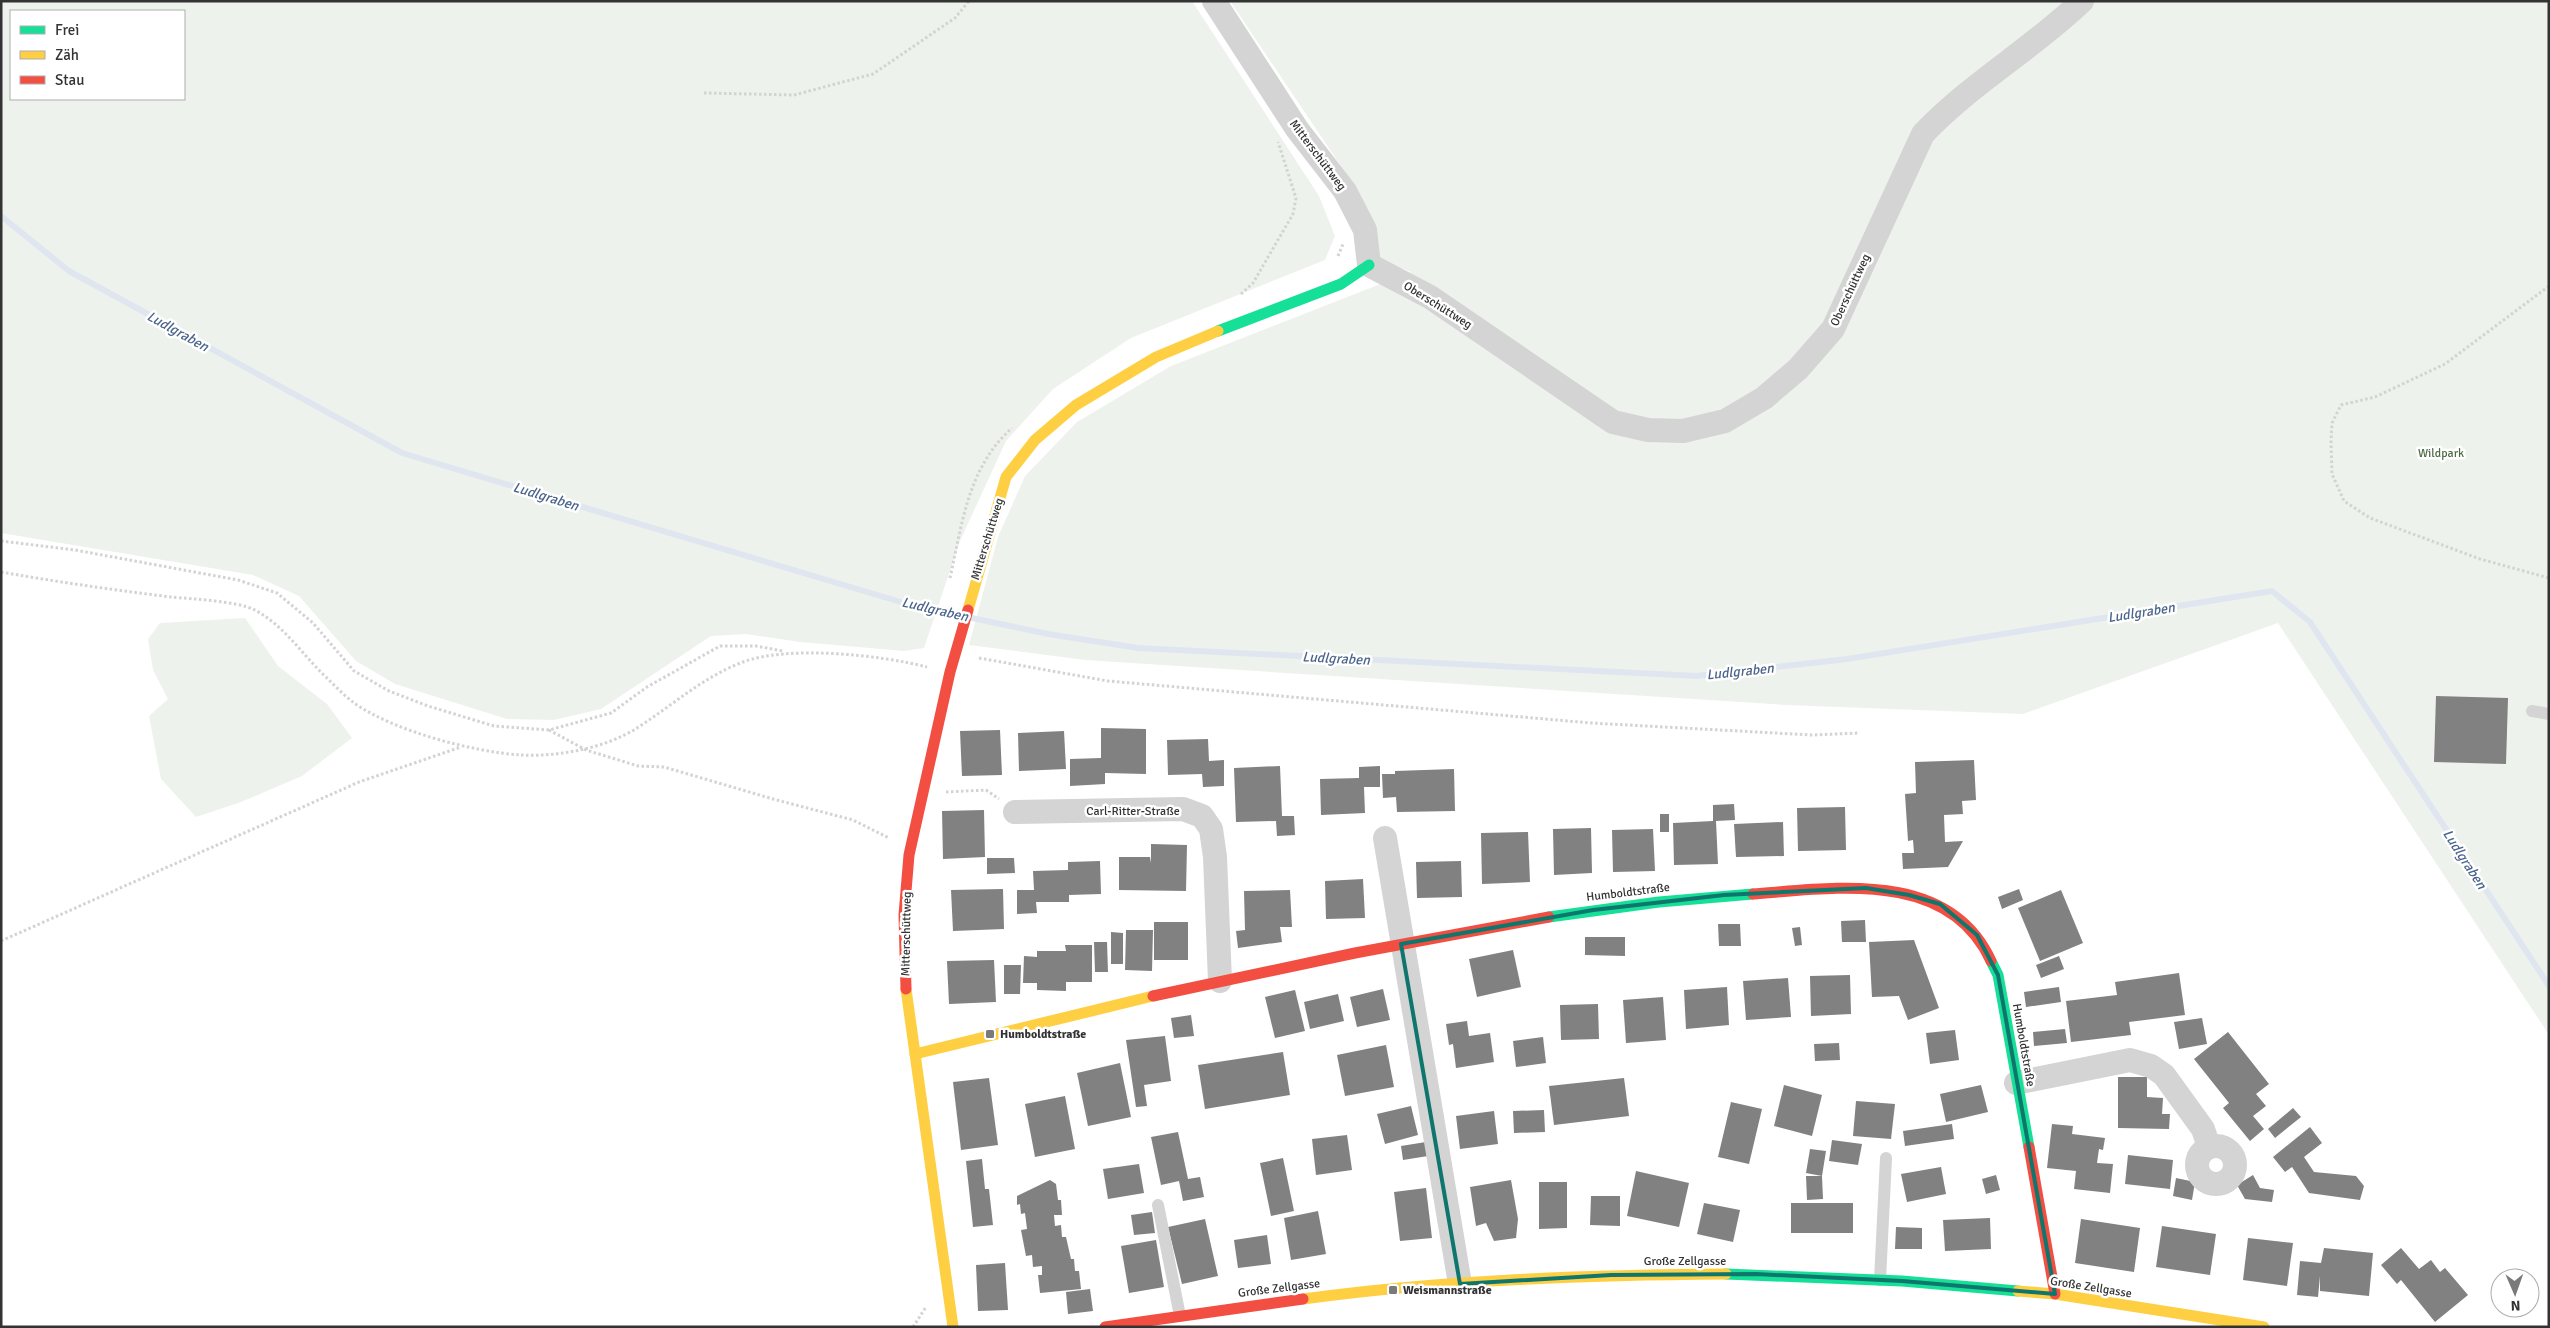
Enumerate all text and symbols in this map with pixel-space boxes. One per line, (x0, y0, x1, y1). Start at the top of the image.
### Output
legend (10, 10, 185, 100)
text: Frei (55, 21, 79, 39)
text: Zäh (55, 46, 79, 64)
text: Stau (55, 71, 84, 89)
street label: Mitterschüttweg (1286, 117, 1349, 194)
street label: Oberschüttweg (1827, 252, 1874, 329)
street label: Oberschüttweg (1401, 278, 1475, 332)
water label: Ludlgraben (144, 308, 212, 355)
park label: Wildpark (2418, 446, 2464, 461)
water label: Ludlgraben (511, 478, 581, 515)
street label: Mitterschüttweg (968, 496, 1007, 582)
water label: Ludlgraben (900, 594, 970, 625)
water label: Ludlgraben (2106, 599, 2176, 626)
water label: Ludlgraben (1302, 648, 1371, 669)
water label: Ludlgraben (1706, 659, 1775, 683)
street label: Carl-Ritter-Straße (1086, 804, 1180, 819)
water label: Ludlgraben (2439, 826, 2490, 893)
street label: Humboldtstraße (1585, 880, 1671, 905)
street label: Mitterschüttweg (898, 891, 915, 977)
street label: Humboldtstraße (2009, 1002, 2038, 1088)
place label: Humboldtstraße (1000, 1027, 1086, 1042)
marker: Humboldtstraße (984, 1028, 996, 1040)
street label: Große Zellgasse (1644, 1254, 1726, 1269)
north arrow (2490, 1268, 2540, 1318)
street label: Große Zellgasse (2049, 1274, 2133, 1301)
street label: Große Zellgasse (1237, 1276, 1321, 1301)
place label: Weismannstraße (1403, 1283, 1492, 1298)
marker: Weismannstraße (1387, 1284, 1399, 1296)
text: N (2510, 1297, 2521, 1314)

